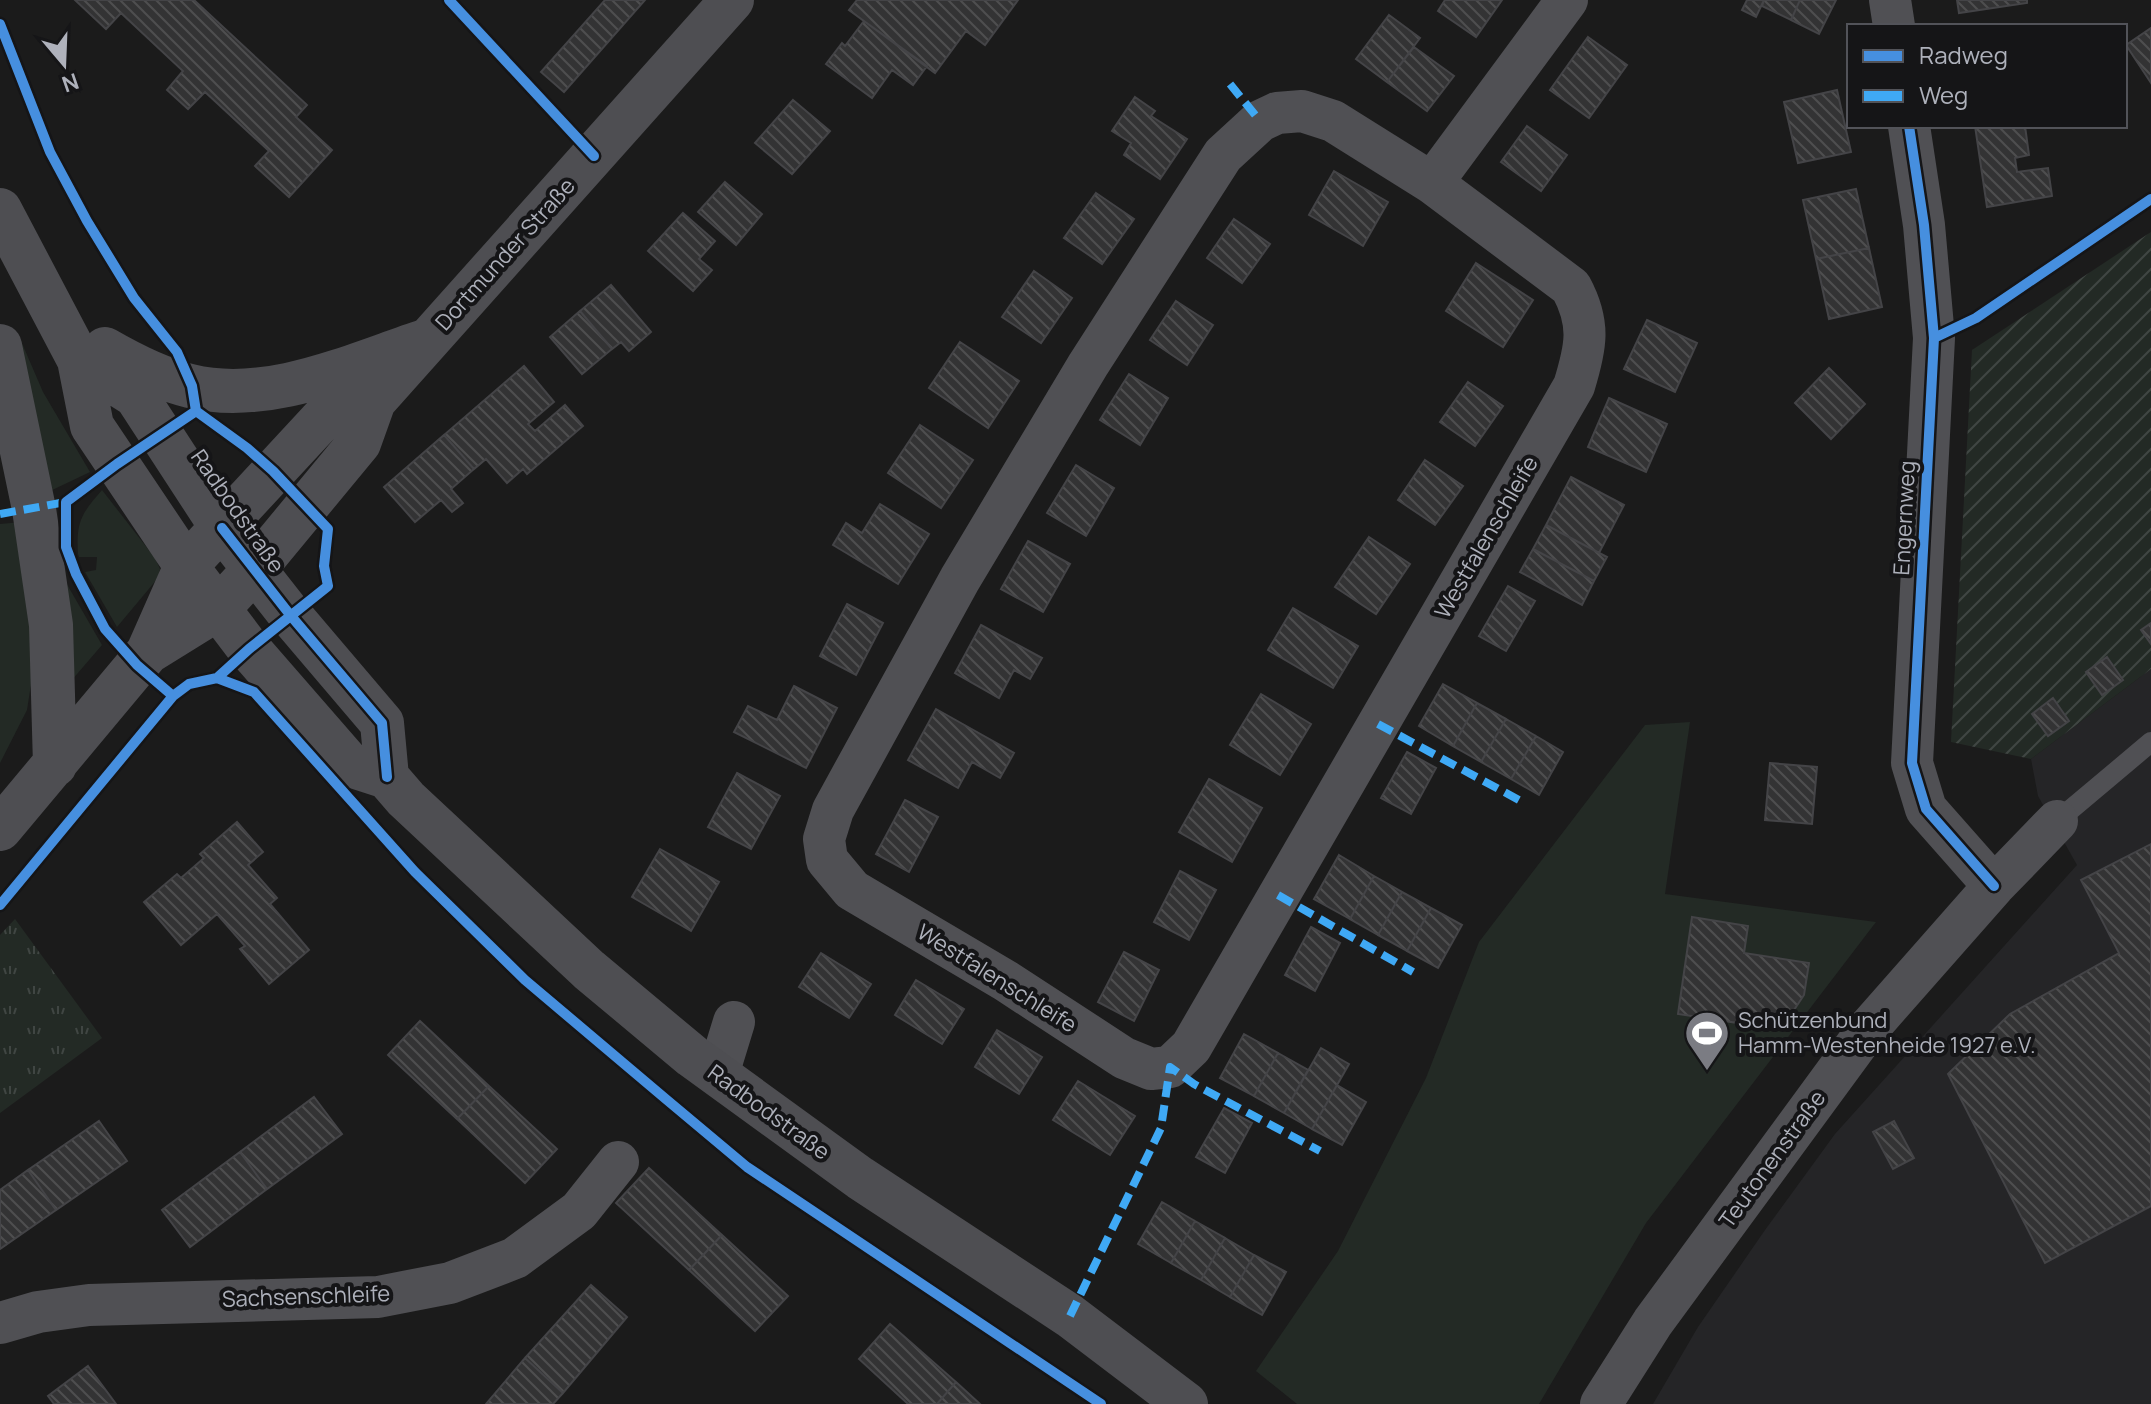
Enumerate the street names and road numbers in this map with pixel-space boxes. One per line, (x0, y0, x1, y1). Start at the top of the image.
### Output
street label: Dortmunder Straße (428, 171, 582, 337)
street label: Radbodstraße (184, 443, 292, 579)
street label: Westfalenschleife (1427, 450, 1545, 624)
street label: Engernweg (1886, 460, 1922, 576)
street label: Westfalenschleife (911, 917, 1083, 1039)
street label: Radbodstraße (702, 1057, 836, 1167)
street label: Teutonenstraße (1712, 1084, 1832, 1234)
street label: Sachsenschleife (221, 1278, 391, 1314)

